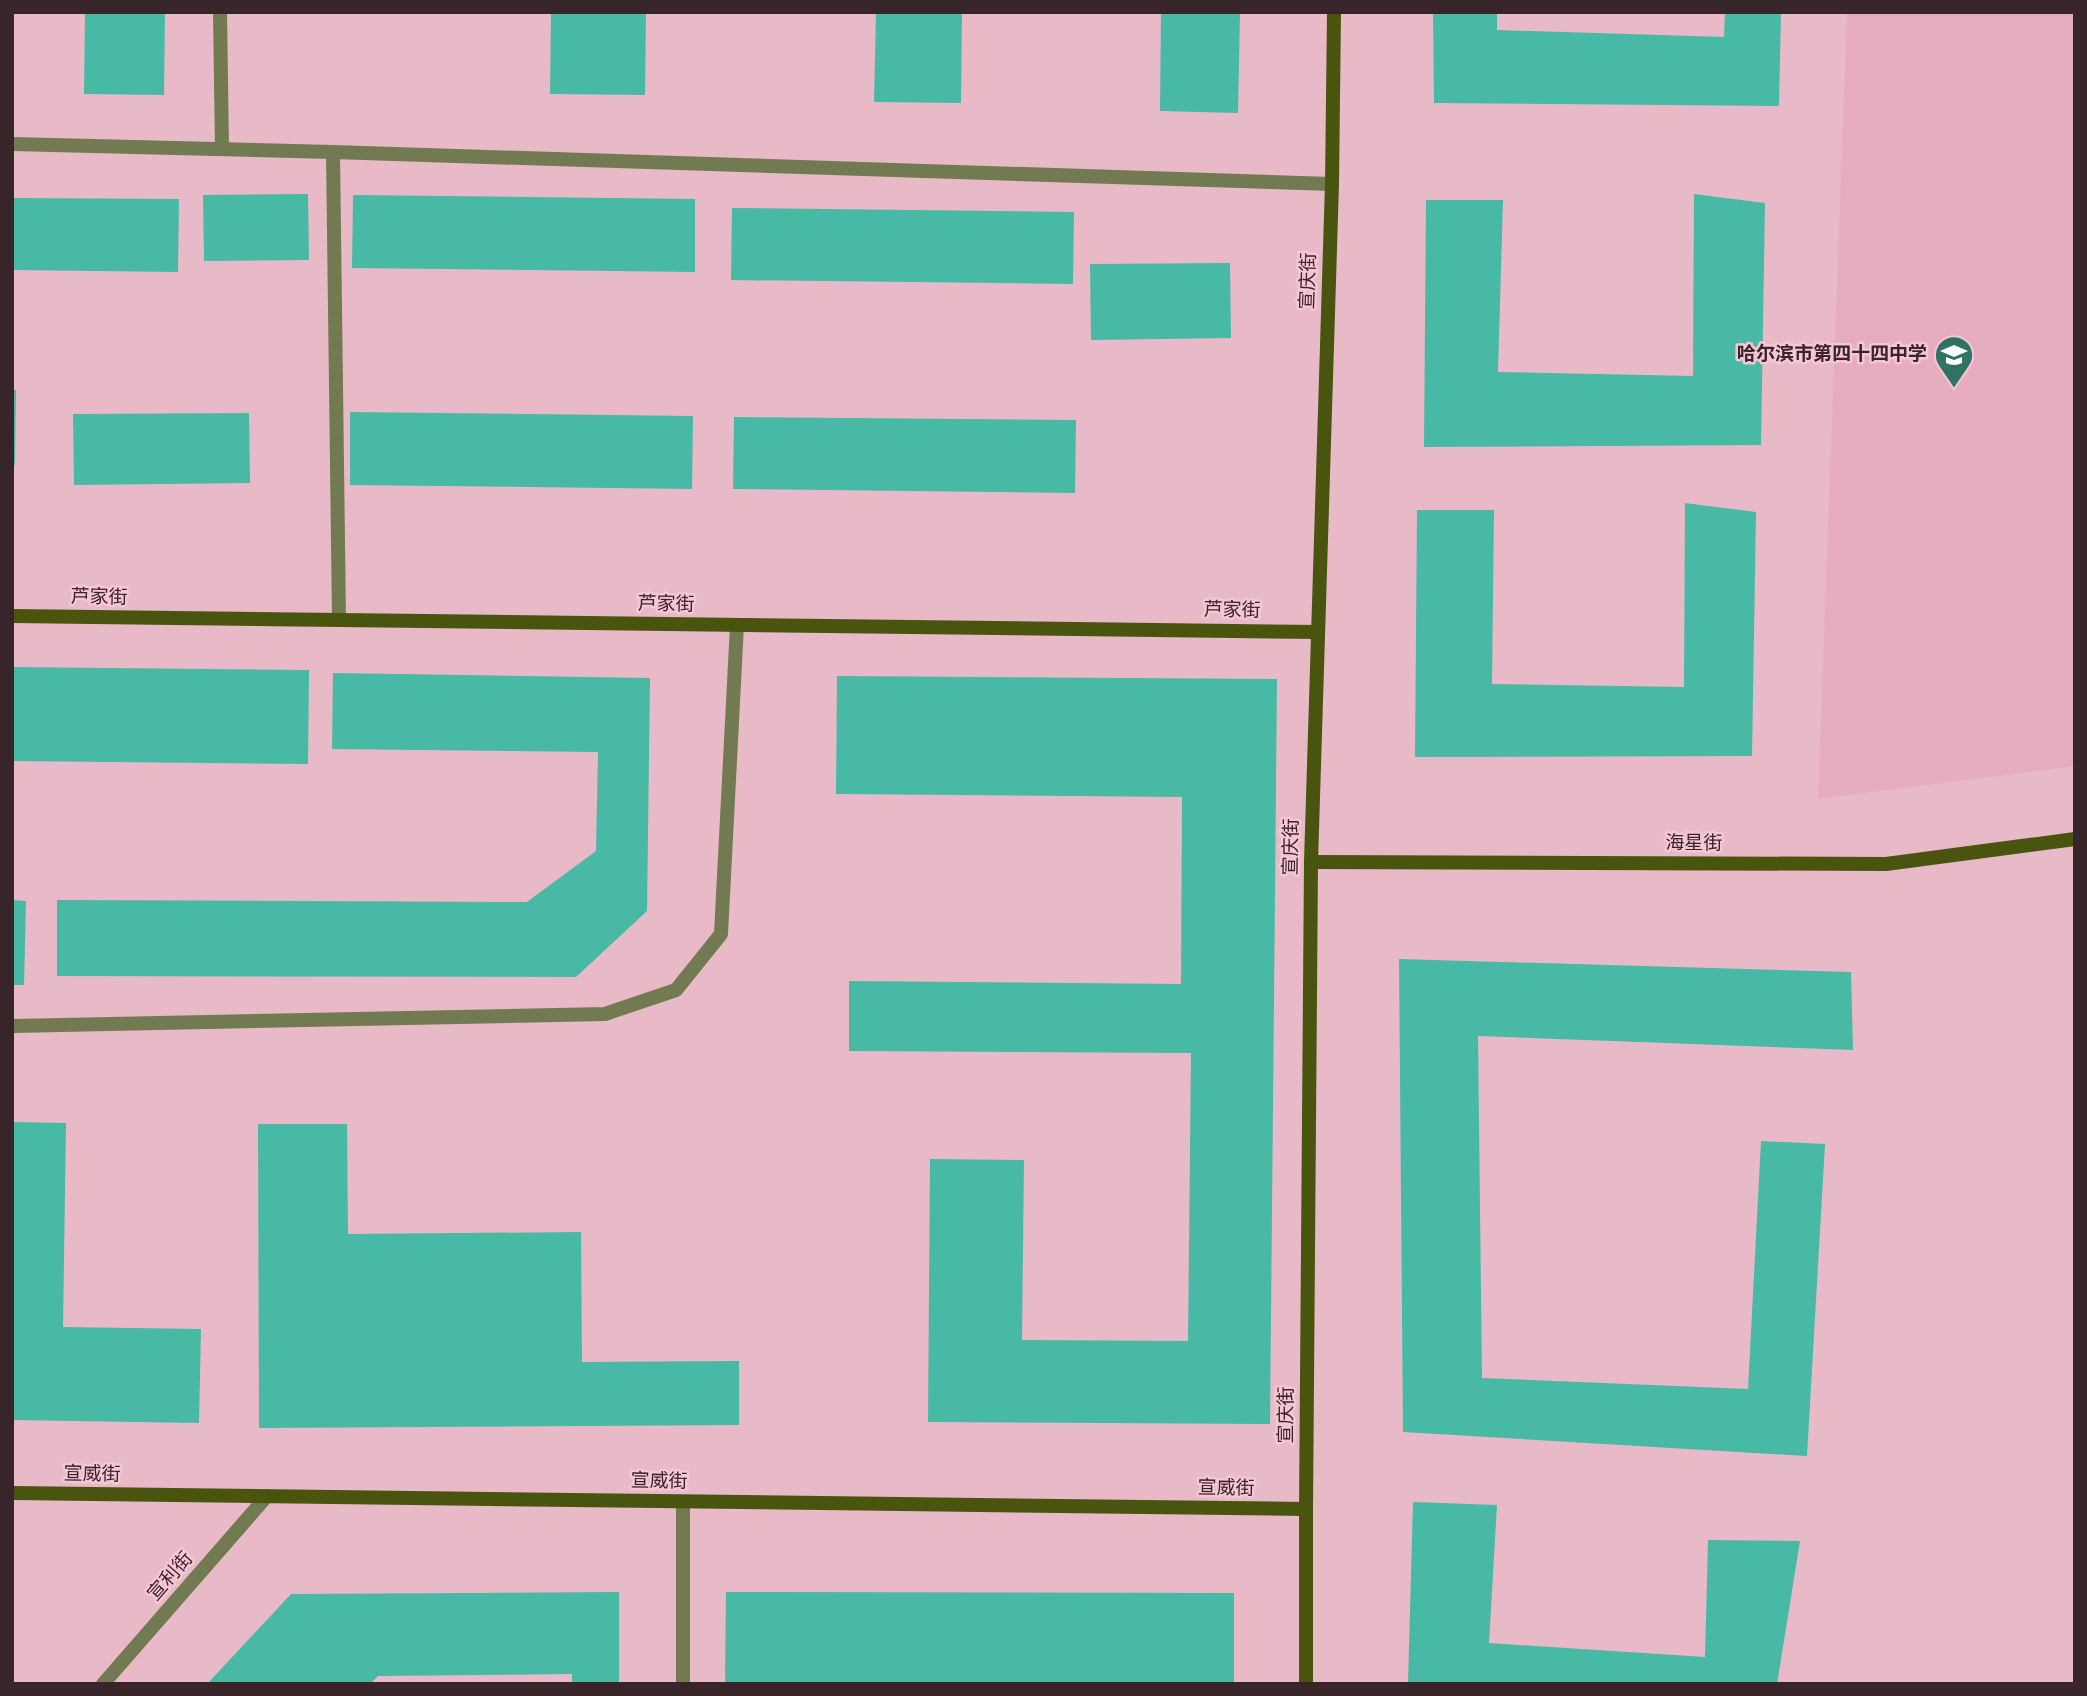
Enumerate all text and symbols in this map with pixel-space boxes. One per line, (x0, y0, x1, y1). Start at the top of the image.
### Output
street label: 宣庆街 (1296, 252, 1322, 310)
school or university icon: 哈尔滨市第四十四中学 (1933, 334, 1975, 389)
place label: 哈尔滨市第四十四中学 (1737, 343, 1927, 367)
street label: 芦家街 (70, 586, 128, 610)
street label: 芦家街 (637, 593, 695, 617)
street label: 芦家街 (1203, 599, 1261, 623)
street label: 宣庆街 (1280, 818, 1304, 876)
street label: 海星街 (1665, 832, 1723, 856)
street label: 宣庆街 (1275, 1386, 1299, 1444)
street label: 宣威街 (63, 1463, 121, 1487)
street label: 宣威街 (630, 1470, 688, 1494)
street label: 宣威街 (1197, 1477, 1255, 1501)
street label: 宣利街 (143, 1548, 199, 1606)

